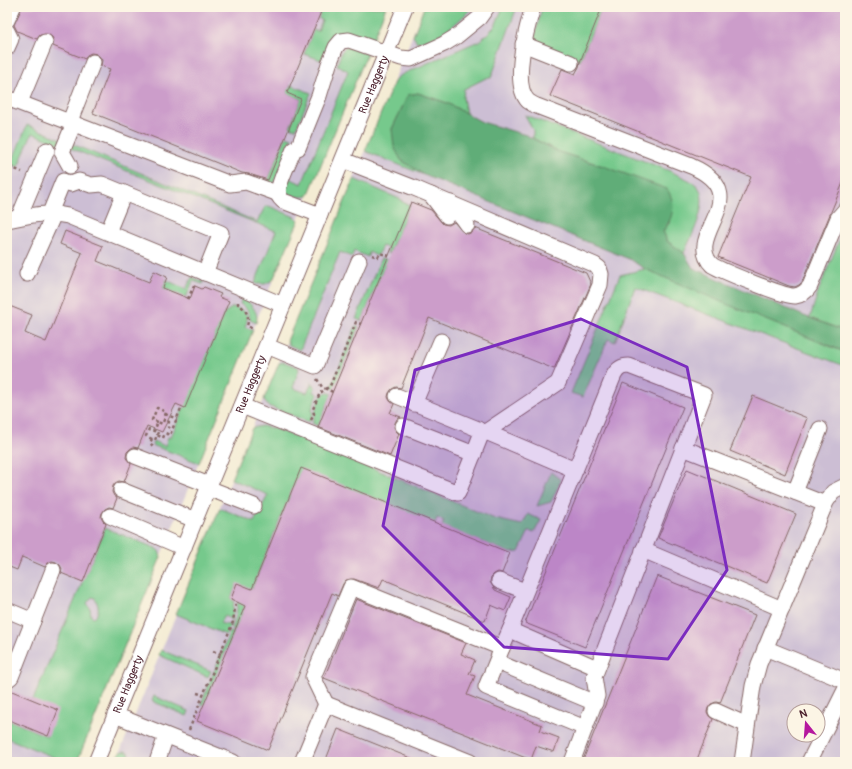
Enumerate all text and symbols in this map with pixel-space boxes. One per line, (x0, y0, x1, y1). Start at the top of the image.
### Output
street label: Rue Haggerty (356, 53, 391, 115)
street label: Rue Haggerty (233, 353, 268, 415)
street label: Rue Haggerty (110, 653, 146, 715)
north arrow (786, 703, 826, 743)
text: N (798, 706, 809, 721)

